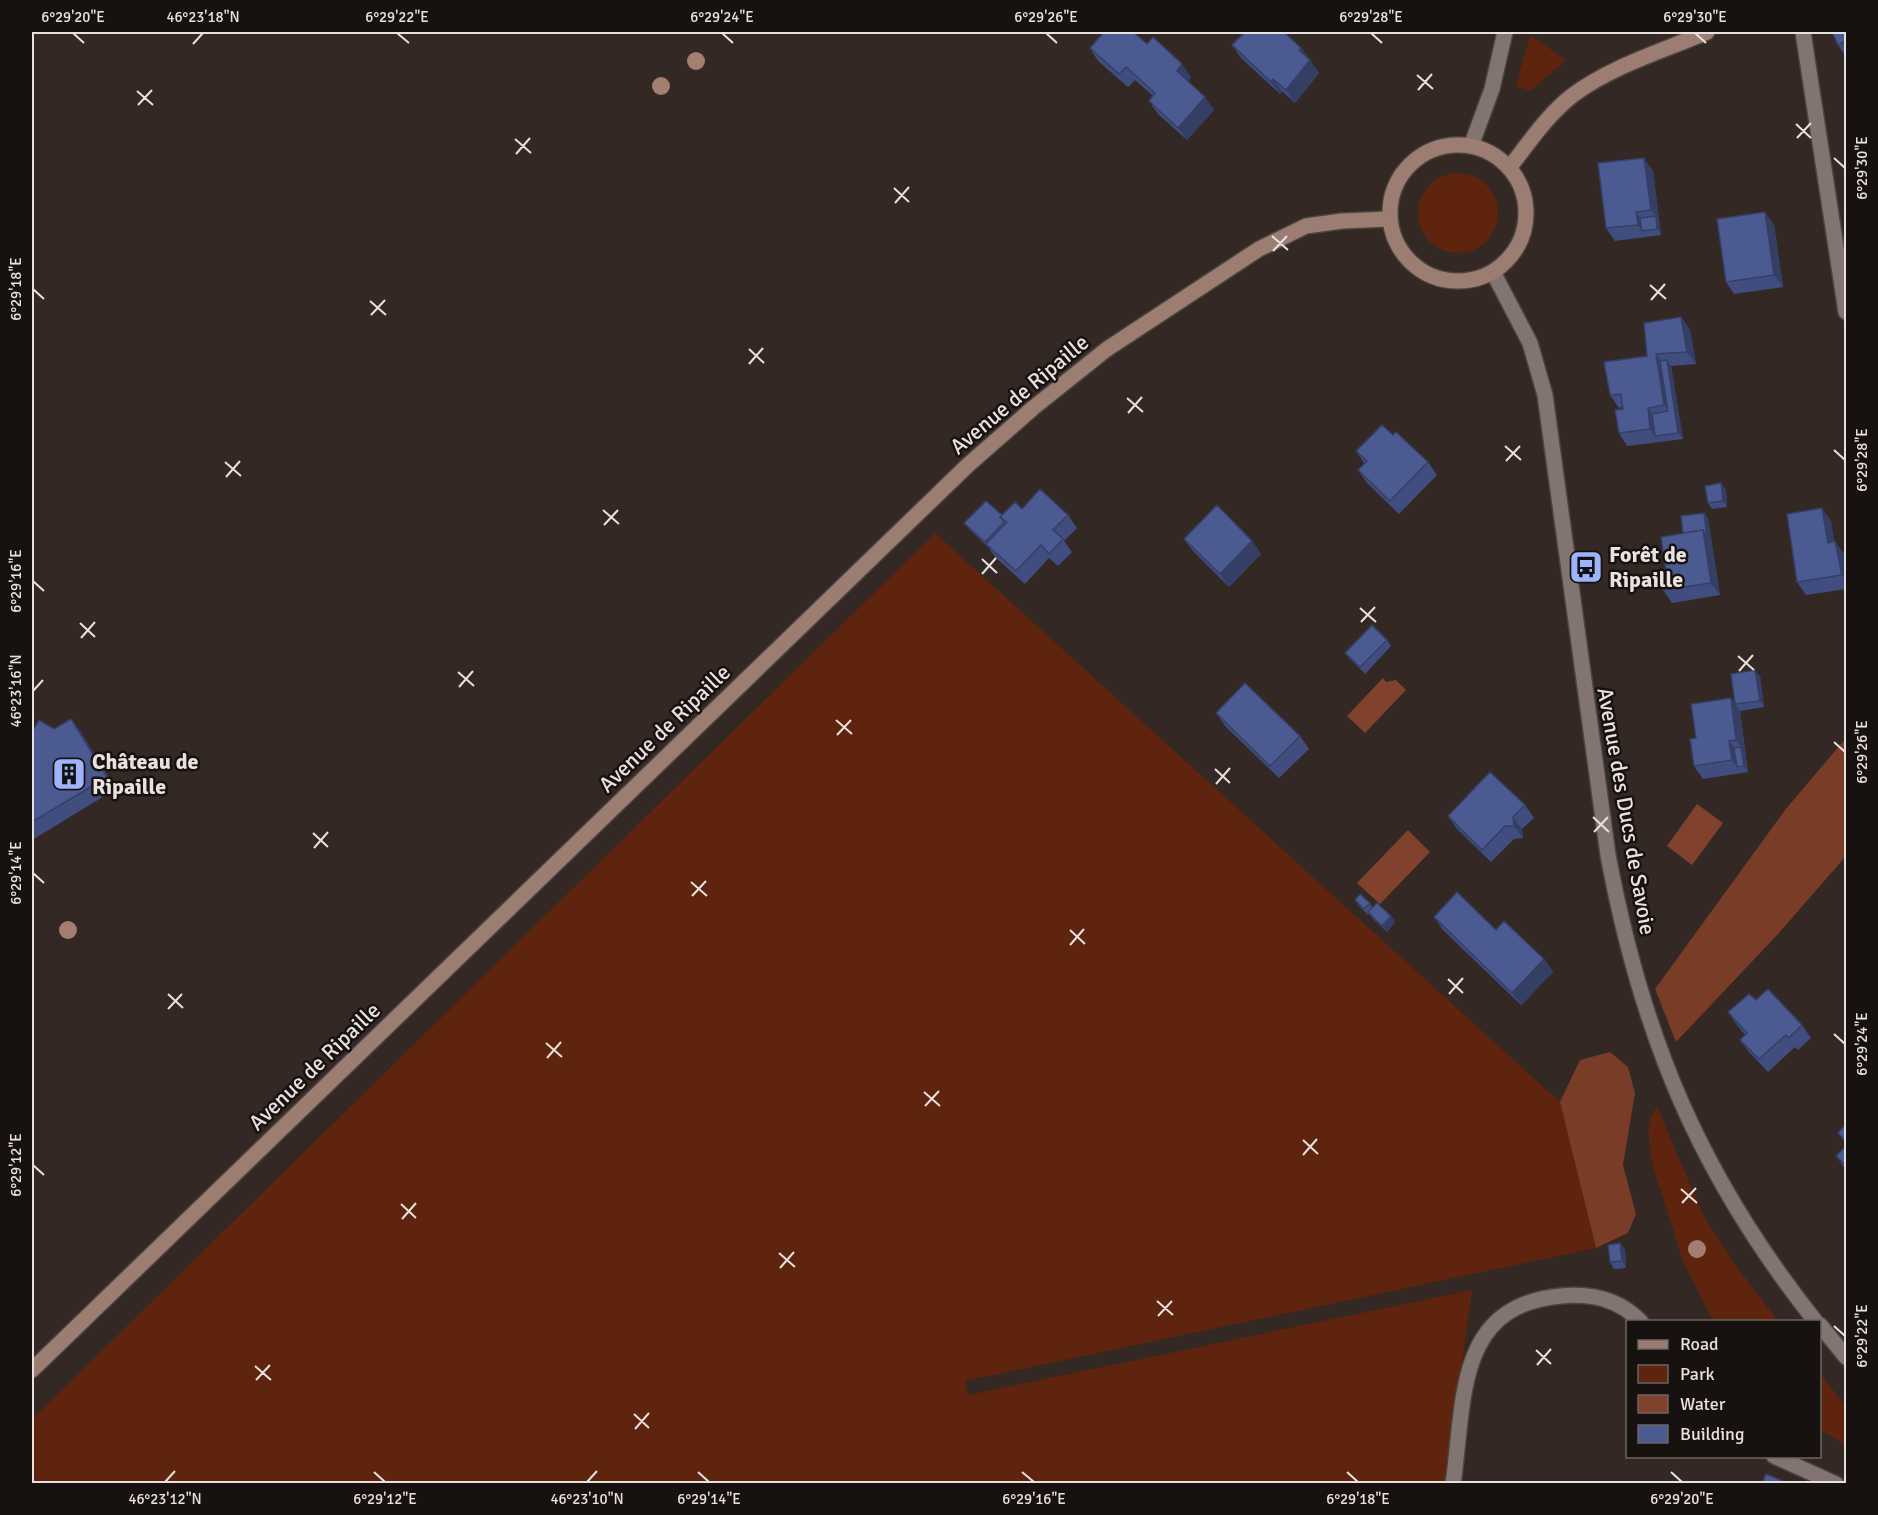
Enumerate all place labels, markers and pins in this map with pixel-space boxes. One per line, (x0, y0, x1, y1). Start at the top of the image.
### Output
place label: Forêt de Ripaille (1609, 541, 1687, 593)
bus stop icon: Forêt de Ripaille (1568, 549, 1604, 585)
place label: Château de Ripaille (92, 748, 199, 800)
building icon: Château de Ripaille (51, 756, 87, 792)

